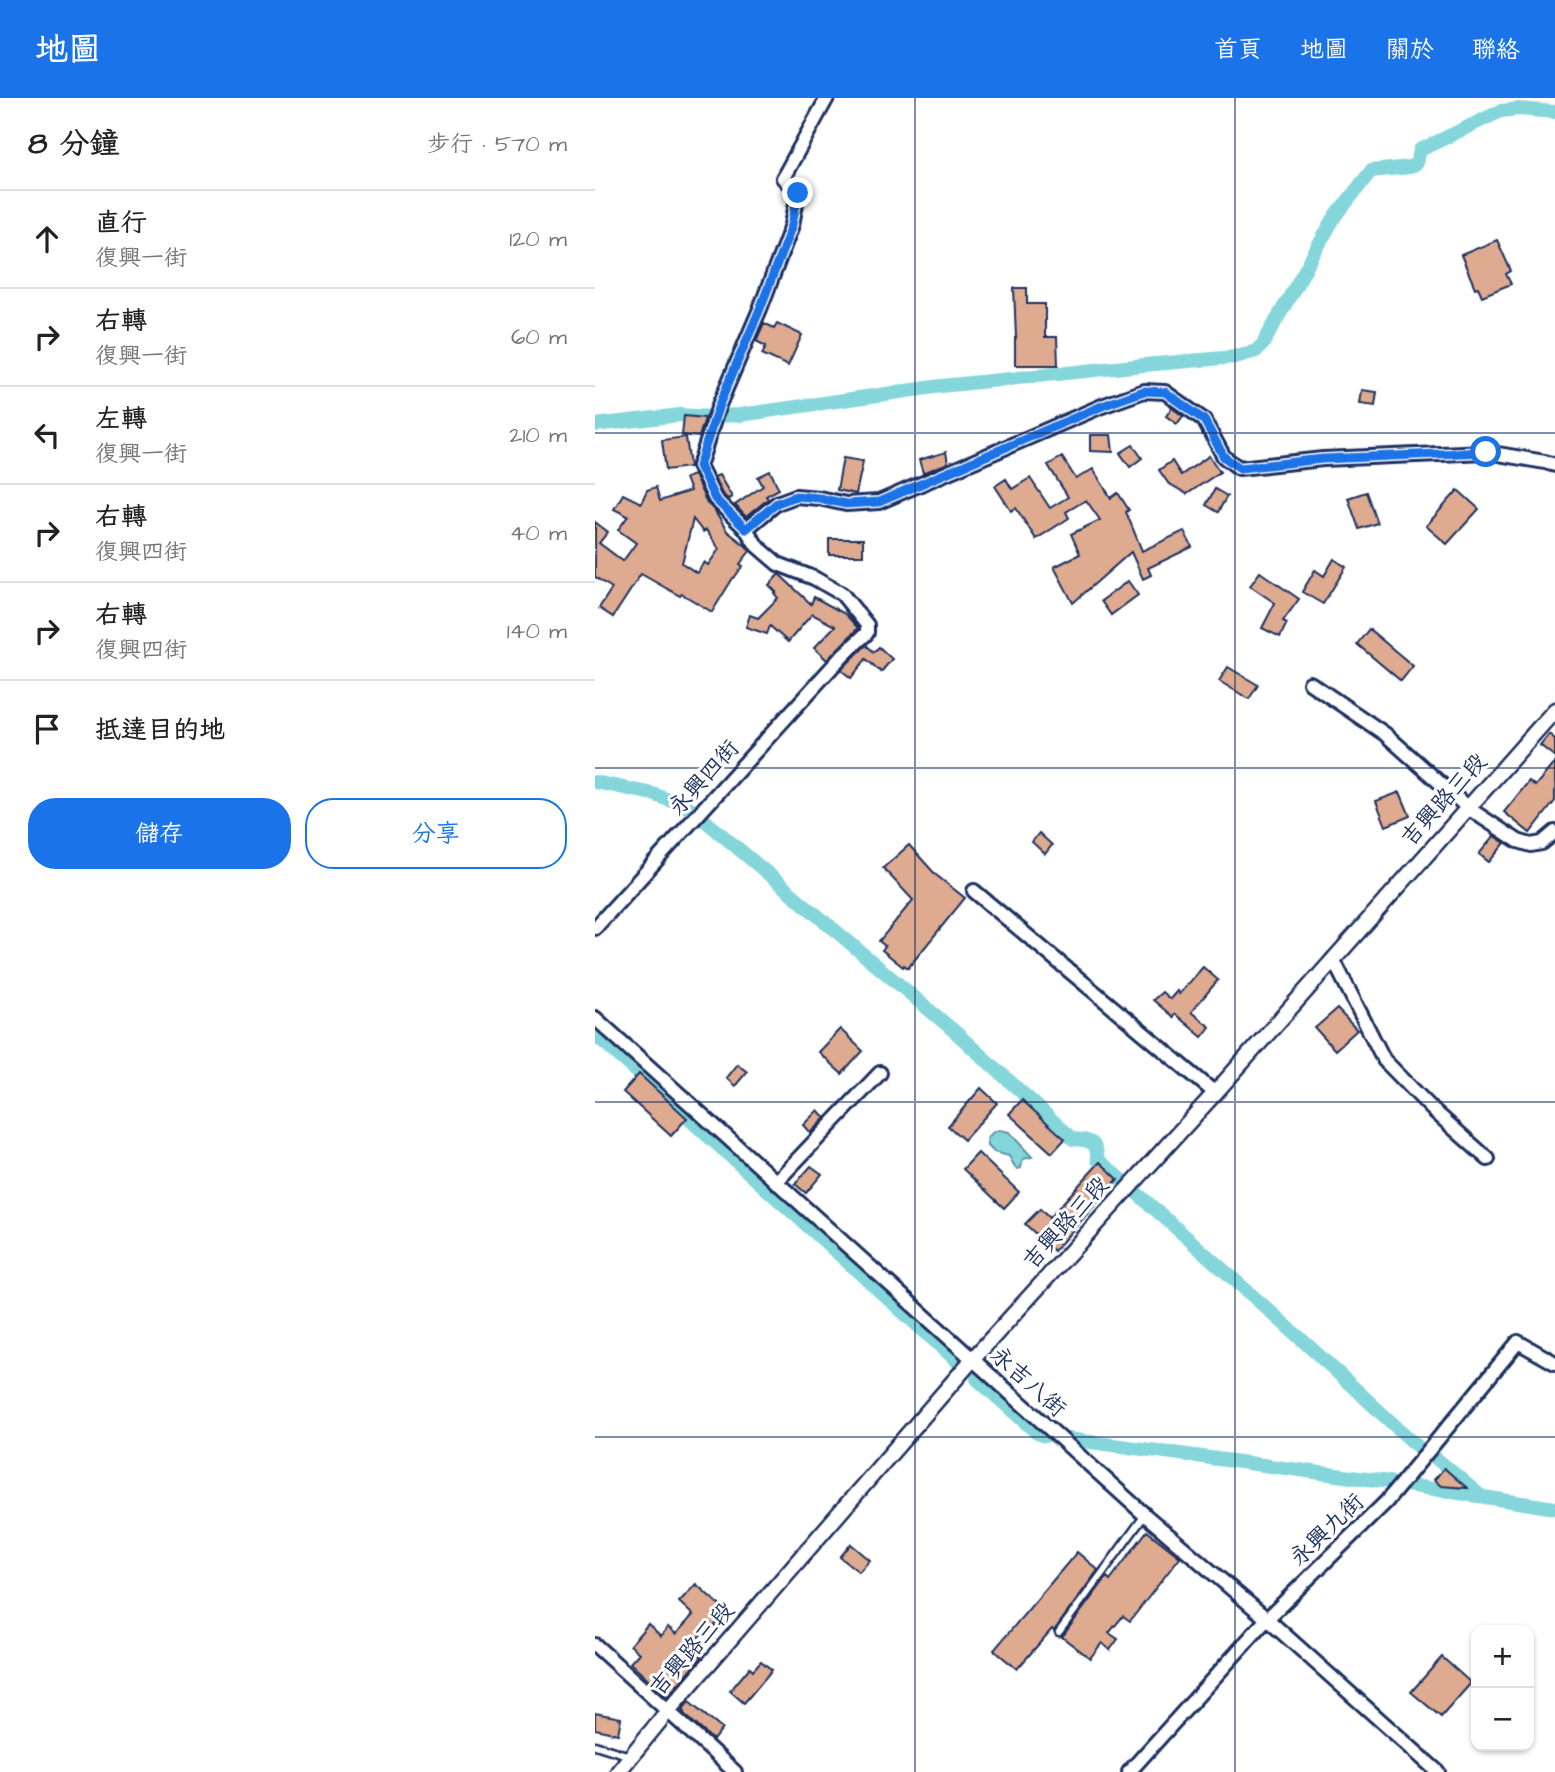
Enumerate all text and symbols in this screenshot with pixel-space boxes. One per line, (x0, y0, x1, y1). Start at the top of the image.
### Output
text: 地圖 (35, 27, 101, 73)
text: 首頁 (1214, 33, 1262, 67)
text: 地圖 (1300, 33, 1348, 67)
text: 關於 (1386, 33, 1434, 67)
text: 聯絡 (1472, 33, 1520, 67)
text: 8 分鐘 (28, 123, 119, 165)
text: 步行 · 570 m (427, 128, 567, 160)
route end (782, 177, 813, 208)
text: 直行 (95, 205, 147, 241)
icon: ahead (28, 220, 66, 258)
text: 120 m (509, 223, 567, 255)
text: 復興一街 (95, 242, 187, 274)
text: 右轉 (95, 303, 147, 339)
icon: right (28, 318, 66, 356)
text: 60 m (511, 321, 567, 353)
text: 復興一街 (95, 340, 187, 372)
text: 左轉 (95, 401, 147, 437)
icon: left (28, 416, 66, 454)
text: 210 m (509, 419, 567, 451)
route start (1470, 436, 1501, 467)
text: 復興一街 (95, 438, 187, 470)
text: 右轉 (95, 499, 147, 535)
icon: right (28, 514, 66, 552)
text: 40 m (510, 517, 567, 549)
text: 復興四街 (95, 536, 187, 568)
text: 右轉 (95, 597, 147, 633)
icon: right (28, 612, 66, 650)
text: 140 m (507, 615, 567, 647)
text: 復興四街 (95, 634, 187, 666)
icon: arrive (28, 710, 66, 748)
text: 抵達目的地 (95, 712, 225, 748)
street label: 永興四街 (661, 733, 747, 823)
street label: 吉興路三段 (1394, 747, 1494, 853)
button: 儲存 (28, 798, 291, 869)
button: 分享 (305, 798, 567, 869)
street label: 吉興路三段 (1016, 1170, 1116, 1276)
street label: 永吉八街 (983, 1339, 1073, 1425)
street label: 永興九街 (1283, 1487, 1371, 1573)
street label: 吉興路三段 (642, 1595, 742, 1703)
map controls (1471, 1625, 1534, 1751)
button: + (1471, 1625, 1534, 1688)
button: − (1471, 1688, 1534, 1751)

